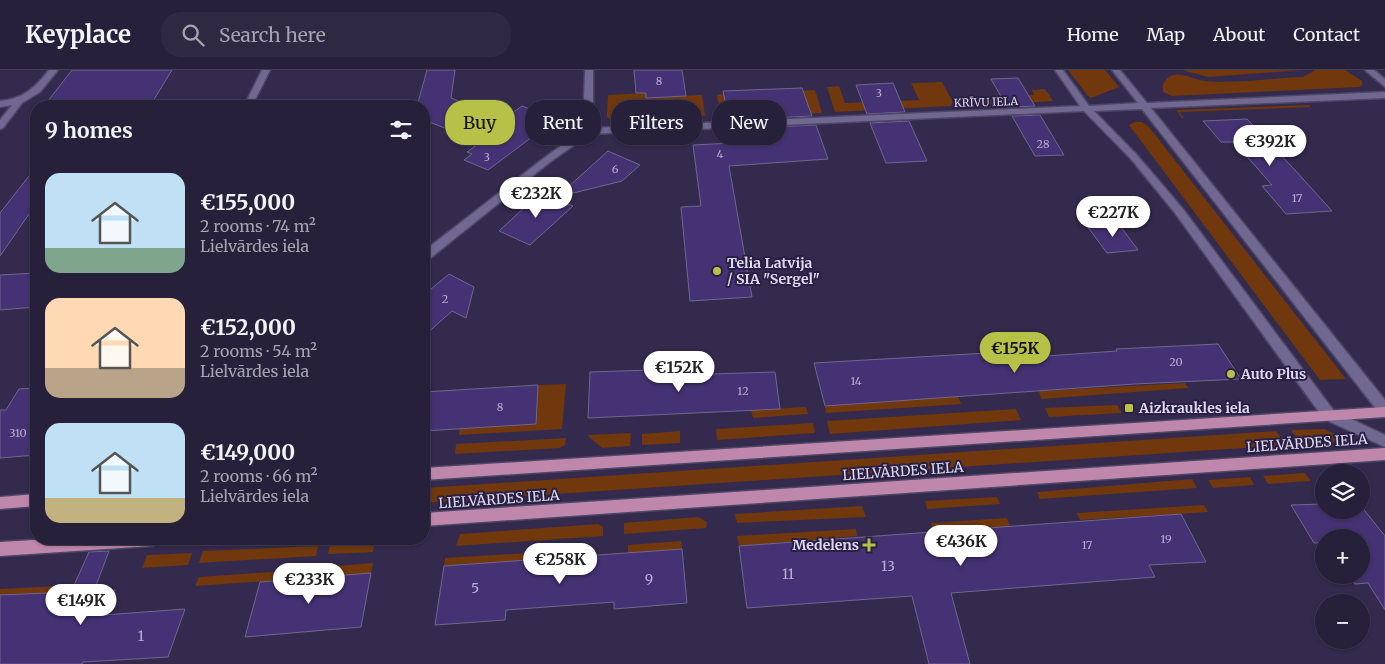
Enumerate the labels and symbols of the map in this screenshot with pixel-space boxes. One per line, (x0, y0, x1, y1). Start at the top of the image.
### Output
house number: 8 (656, 74, 663, 88)
house number: 3 (876, 86, 882, 100)
street label: KRĪVU IELA (954, 94, 1019, 110)
pin: €392K (1235, 124, 1305, 167)
house number: 28 (1037, 137, 1050, 151)
house number: 4 (717, 147, 724, 161)
house number: 3 (484, 150, 490, 164)
house number: 6 (612, 162, 619, 176)
pin: €232K (501, 176, 571, 219)
house number: 17 (1292, 191, 1302, 205)
pin: €227K (1078, 196, 1148, 238)
place label: Telia Latvija / SIA "Sergel" (727, 254, 820, 288)
marker: Telia Latvija / SIA "Sergel" (711, 265, 723, 277)
house number: 2 (442, 292, 448, 306)
pin: €155K (980, 332, 1050, 374)
pin: €152K (644, 350, 714, 393)
house number: 20 (1169, 355, 1183, 369)
place label: Auto Plus (1240, 365, 1306, 383)
marker: Auto Plus (1225, 368, 1237, 380)
house number: 14 (850, 374, 862, 388)
house number: 12 (737, 384, 749, 398)
place label: Aizkraukles iela (1138, 399, 1250, 417)
house number: 8 (497, 400, 504, 414)
marker: Aizkraukles iela (1123, 402, 1135, 414)
house number: 310 (9, 426, 27, 440)
street label: LIELVĀRDES IELA (1246, 430, 1368, 456)
street label: LIELVĀRDES IELA (842, 458, 964, 484)
street label: LIELVĀRDES IELA (438, 486, 560, 512)
pin: €436K (926, 524, 996, 567)
house number: 19 (1160, 532, 1172, 546)
place label: Medelens (792, 536, 859, 554)
house number: 17 (1082, 538, 1092, 552)
marker: Medelens (863, 539, 875, 551)
pin: €258K (525, 542, 595, 585)
house number: 13 (881, 557, 895, 575)
pin: €233K (274, 562, 344, 605)
house number: 11 (782, 565, 794, 583)
house number: 9 (645, 570, 653, 588)
house number: 5 (471, 579, 479, 597)
pin: €149K (46, 584, 116, 626)
house number: 1 (138, 627, 144, 645)

